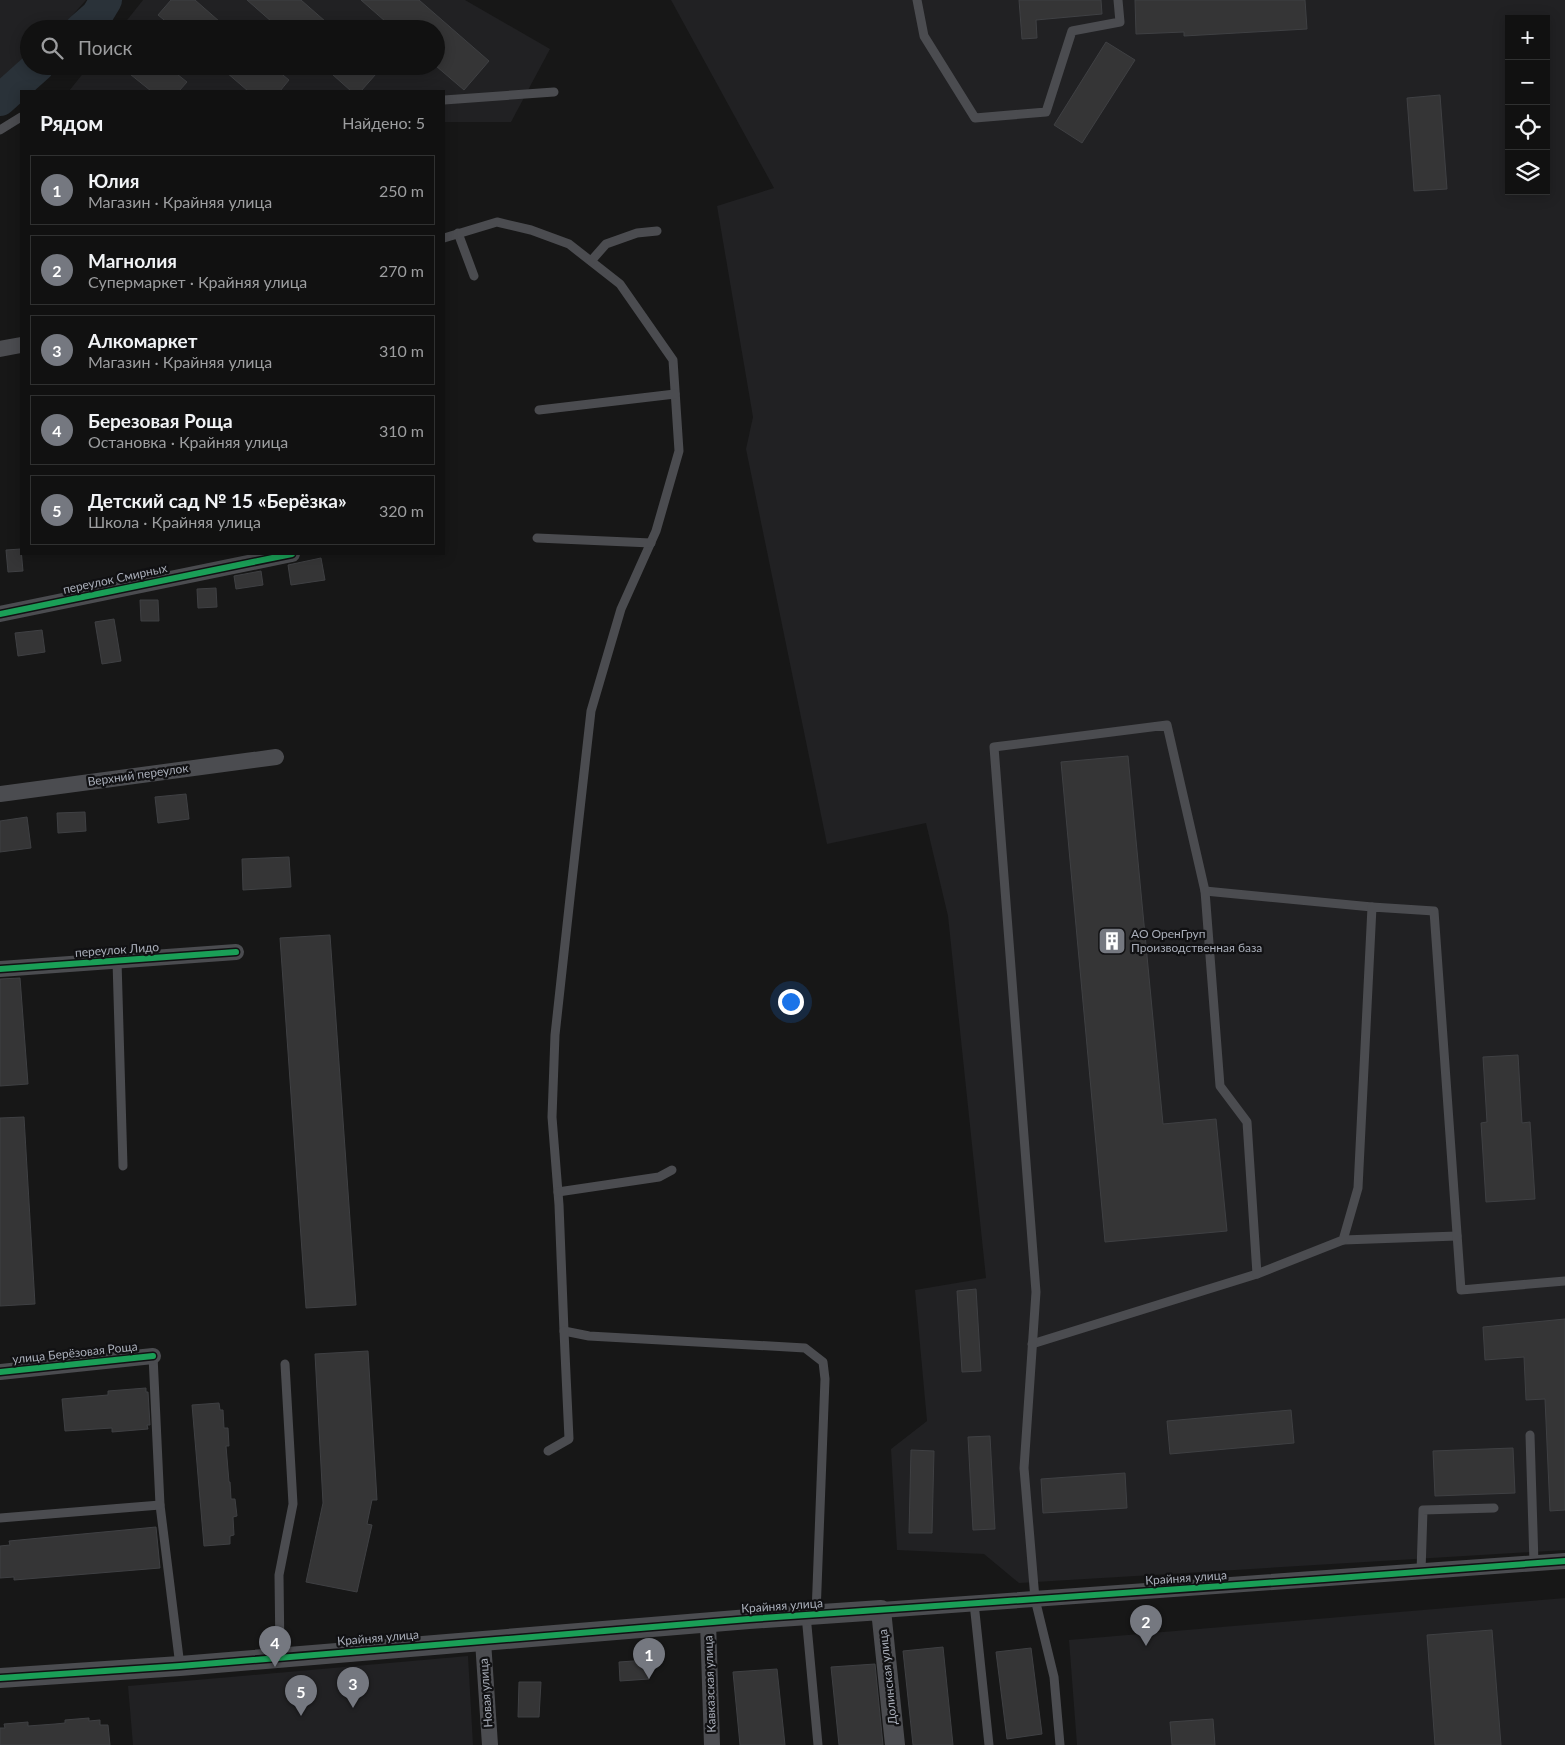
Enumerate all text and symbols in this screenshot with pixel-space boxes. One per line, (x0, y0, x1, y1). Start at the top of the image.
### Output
map controls (1505, 15, 1550, 195)
button: + (1505, 15, 1550, 60)
search box (20, 20, 445, 75)
icon: search (38, 34, 66, 62)
text: Поиск (78, 36, 132, 59)
button: − (1505, 60, 1550, 105)
button: locate (1505, 105, 1550, 150)
text: Рядом (40, 110, 103, 135)
text: Найдено: 5 (342, 113, 425, 132)
button: layers (1505, 150, 1550, 195)
text: Юлия (88, 169, 139, 192)
text: 1 (52, 181, 62, 200)
text: 250 m (379, 181, 424, 200)
text: Магазин · Крайняя улица (88, 192, 272, 211)
text: Магнолия (88, 249, 177, 272)
text: 2 (52, 261, 62, 280)
text: 270 m (379, 261, 424, 280)
text: Супермаркет · Крайняя улица (88, 272, 307, 291)
text: Алкомаркет (88, 329, 197, 352)
text: 3 (52, 341, 62, 360)
text: 310 m (379, 341, 424, 360)
text: Магазин · Крайняя улица (88, 352, 272, 371)
text: Березовая Роща (88, 409, 233, 432)
text: 4 (52, 421, 62, 440)
text: 310 m (379, 421, 424, 440)
text: Остановка · Крайняя улица (88, 432, 288, 451)
text: Детский сад № 15 «Берёзка» (88, 489, 347, 512)
text: 5 (52, 501, 62, 520)
text: 320 m (379, 501, 424, 520)
text: Школа · Крайняя улица (88, 512, 261, 531)
street label: переулок Смирных (61, 560, 168, 597)
street label: Верхний переулок (86, 760, 190, 789)
building icon: АО ОренГруп Производственная база (1097, 926, 1127, 956)
place label: АО ОренГруп Производственная база (1131, 926, 1262, 955)
street label: переулок Лидо (74, 939, 160, 960)
your location (778, 989, 804, 1015)
street label: улица Берёзовая Роща (12, 1338, 138, 1367)
street label: Крайняя улица (1145, 1567, 1227, 1588)
street label: Крайняя улица (741, 1595, 823, 1616)
pin: 2 (1130, 1605, 1162, 1646)
pin: 4 (259, 1626, 291, 1667)
street label: Крайняя улица (336, 1626, 419, 1649)
street label: Долинская улица (875, 1628, 900, 1726)
street label: Кавказская улица (700, 1635, 719, 1733)
pin: 1 (633, 1638, 665, 1679)
street label: Новая улица (476, 1658, 495, 1728)
pin: 3 (337, 1667, 369, 1708)
pin: 5 (285, 1675, 317, 1716)

